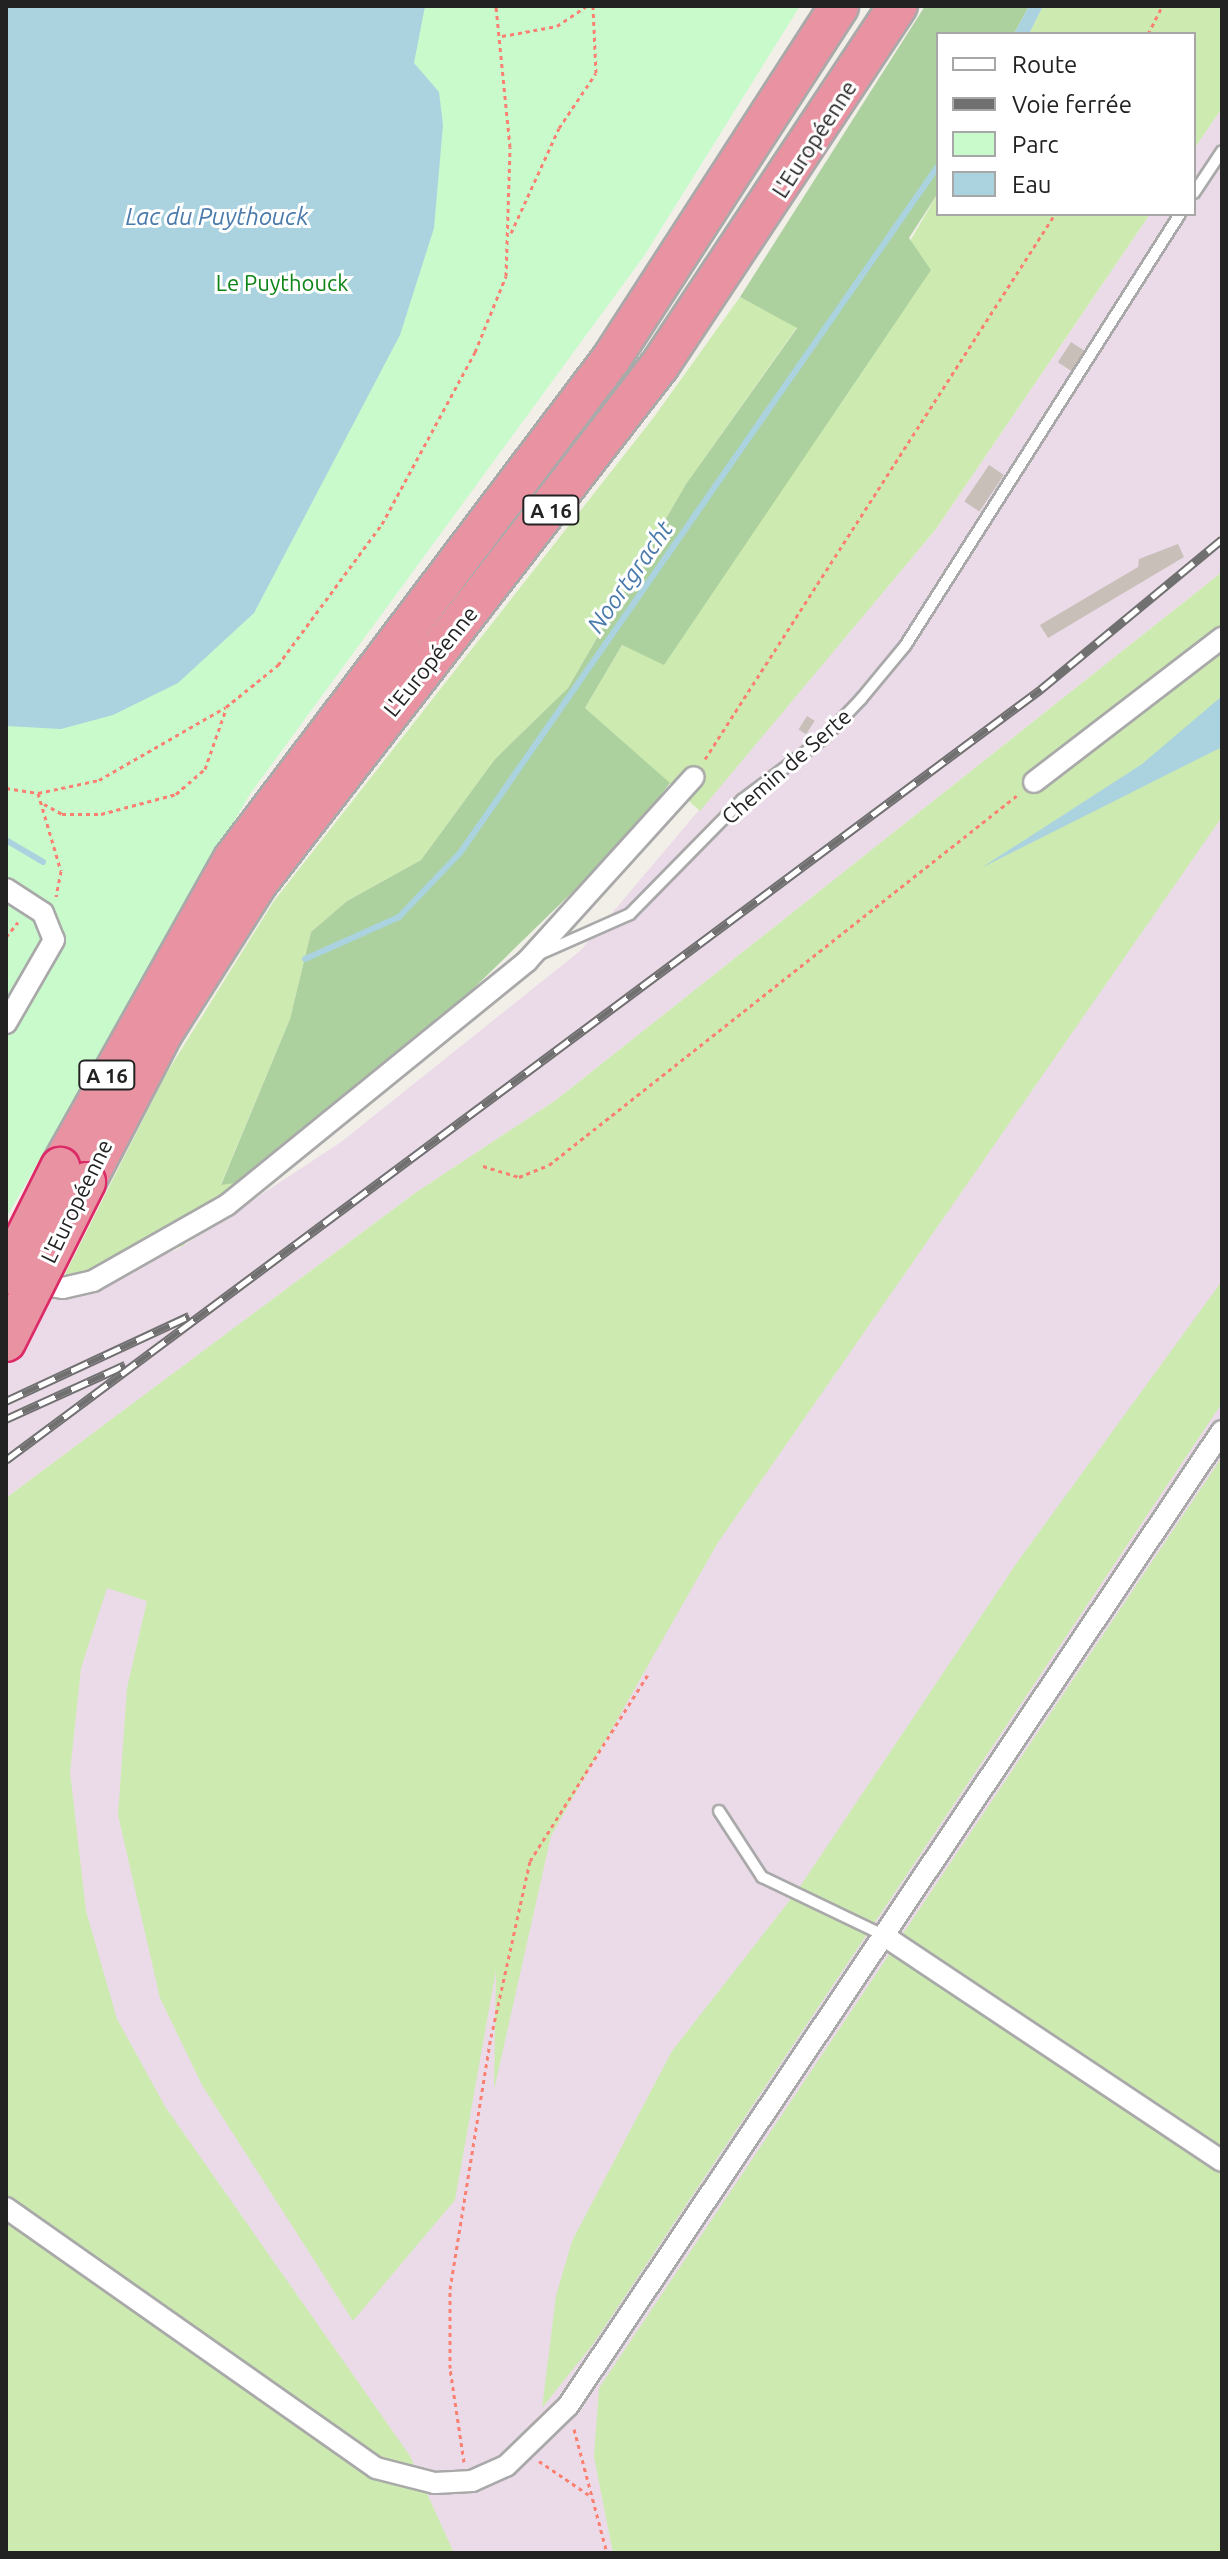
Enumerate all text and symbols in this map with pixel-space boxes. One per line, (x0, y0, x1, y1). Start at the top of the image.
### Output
legend (936, 32, 1196, 216)
text: Route (1012, 51, 1077, 78)
street label: L'Européenne (766, 75, 862, 203)
text: Voie ferrée (1012, 91, 1132, 118)
text: Parc (1012, 131, 1059, 158)
text: Eau (1012, 171, 1051, 198)
water label: Lac du Puythouck (125, 203, 309, 231)
park label: Le Puythouck (216, 270, 348, 296)
road number: A 16 (521, 494, 581, 526)
water label: Noortgracht (581, 516, 679, 638)
street label: L'Européenne (377, 600, 483, 722)
street label: Chemin de Serte (716, 703, 856, 829)
road number: A 16 (77, 1059, 137, 1091)
street label: L'Européenne (35, 1135, 117, 1267)

